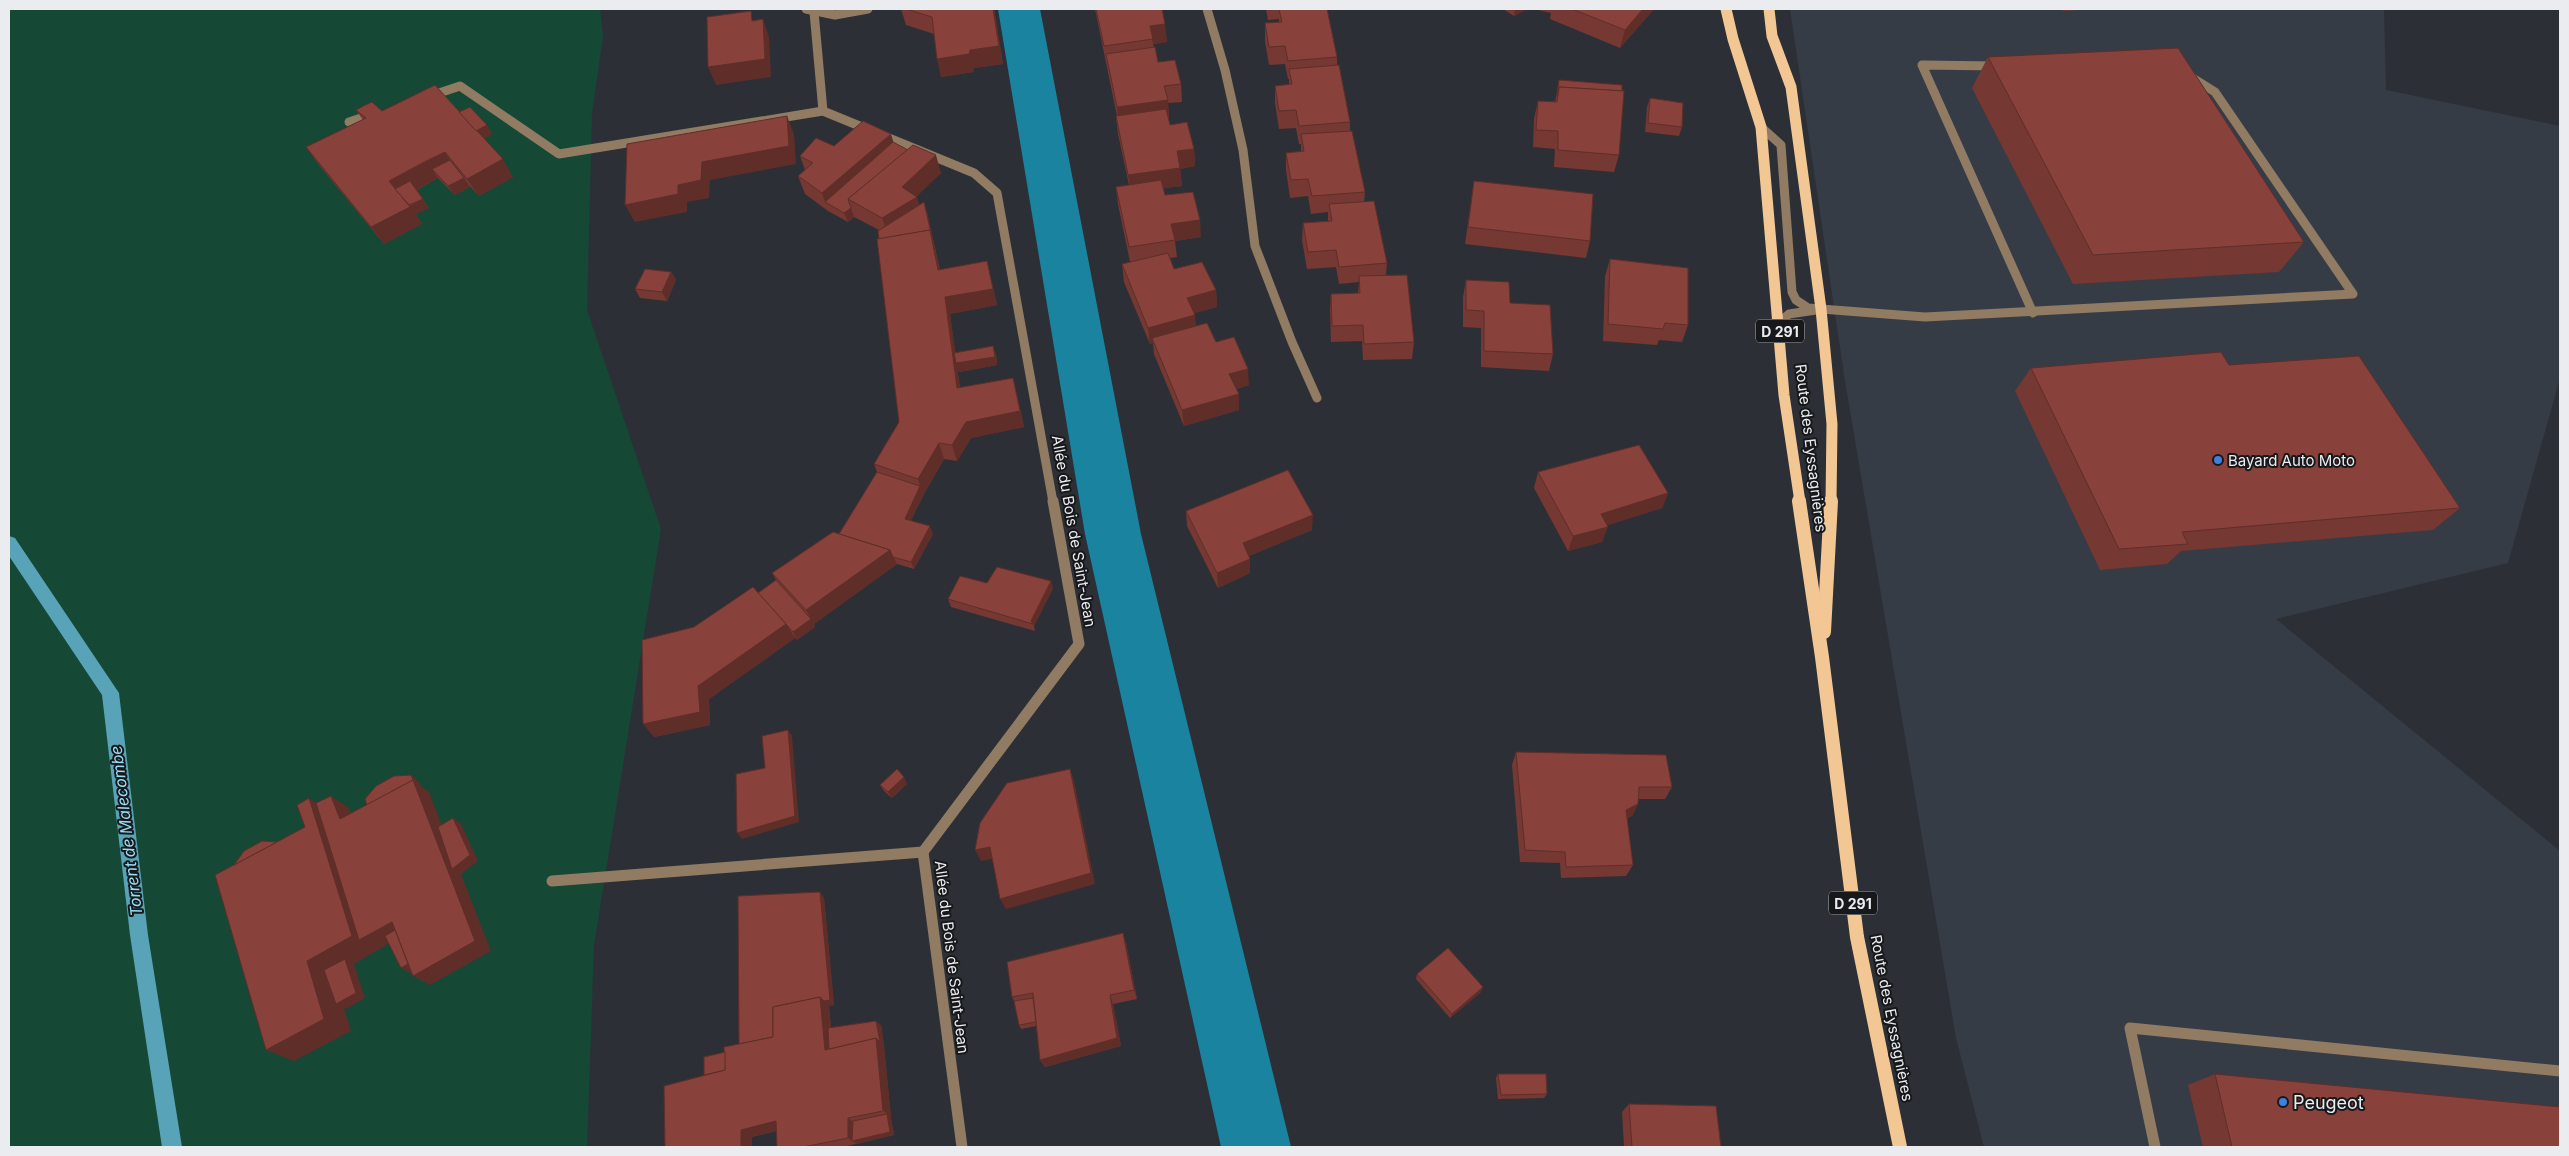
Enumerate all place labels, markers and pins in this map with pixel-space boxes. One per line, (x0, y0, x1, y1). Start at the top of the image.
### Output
place label: Bayard Auto Moto (2228, 451, 2355, 470)
marker: Bayard Auto Moto (2212, 454, 2224, 466)
place label: Peugeot (2293, 1092, 2364, 1113)
marker: Peugeot (2277, 1096, 2289, 1108)

